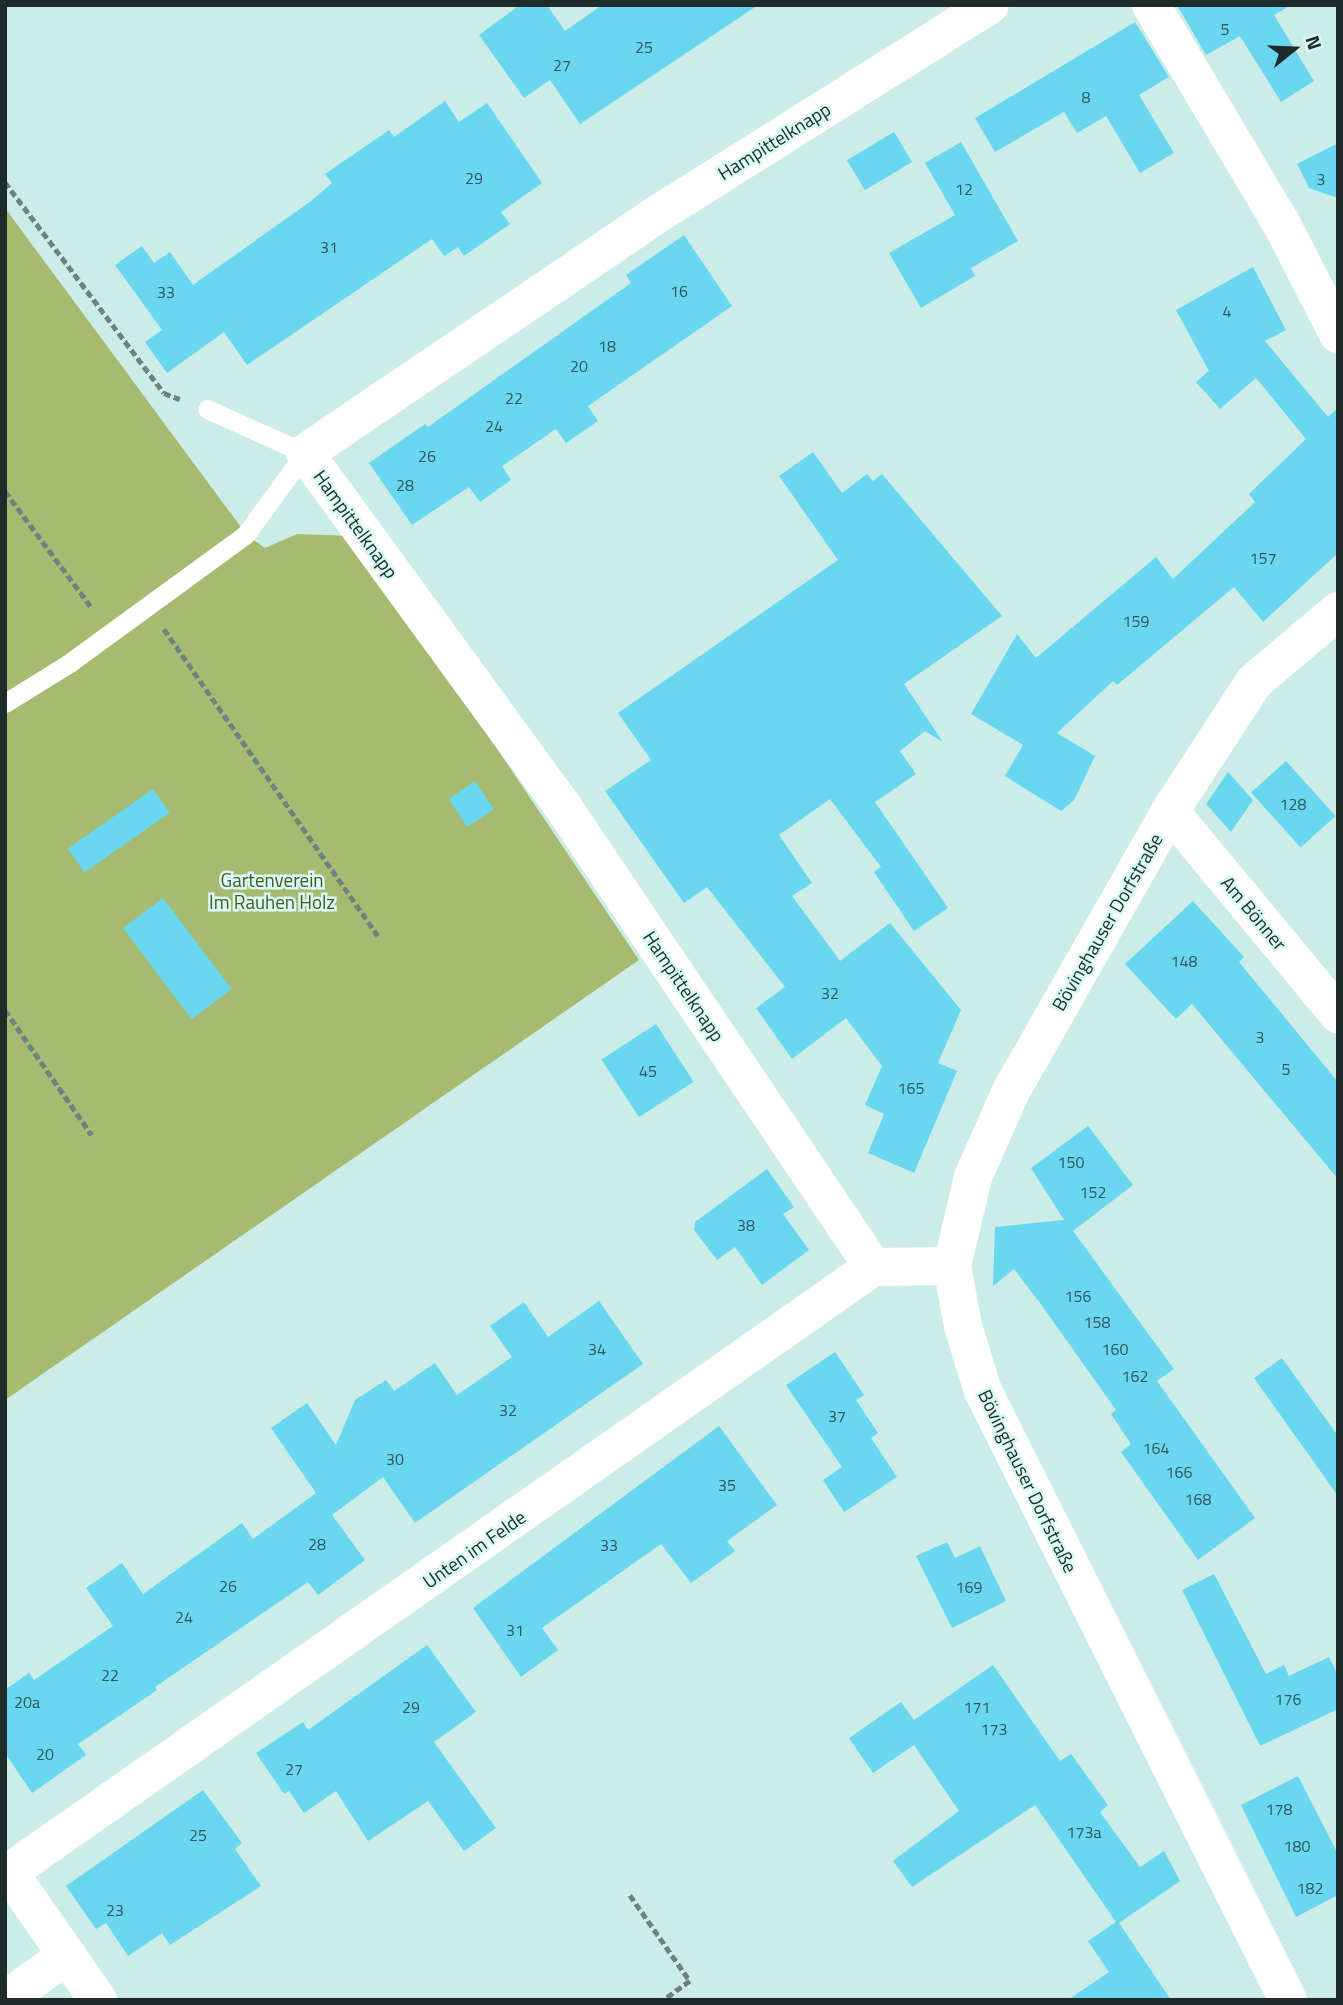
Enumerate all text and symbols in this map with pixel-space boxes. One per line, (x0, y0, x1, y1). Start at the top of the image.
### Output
north arrow (1259, 14, 1329, 84)
house number: 5 (1221, 19, 1229, 39)
text: N (1299, 32, 1330, 53)
house number: 25 (635, 37, 653, 57)
house number: 27 (553, 55, 571, 75)
house number: 8 (1082, 87, 1090, 107)
street label: Hampittelknapp (713, 97, 835, 185)
house number: 29 (465, 168, 483, 188)
house number: 3 (1317, 169, 1325, 189)
house number: 12 (955, 179, 973, 199)
house number: 31 (320, 237, 338, 257)
house number: 16 (670, 281, 688, 301)
house number: 33 (157, 282, 175, 302)
house number: 4 (1223, 301, 1231, 321)
house number: 18 (598, 336, 616, 356)
house number: 20 (570, 356, 588, 376)
house number: 22 (505, 388, 523, 408)
house number: 24 (485, 416, 503, 436)
house number: 26 (418, 446, 436, 466)
street label: Hampittelknapp (309, 465, 403, 583)
house number: 28 (396, 475, 414, 495)
house number: 157 (1250, 548, 1276, 568)
house number: 159 (1123, 611, 1149, 631)
house number: 128 (1280, 794, 1306, 814)
street label: Bövinghauser Dorfstraße (1047, 829, 1167, 1015)
park label: Gartenverein Im Rauhen Holz (209, 869, 335, 913)
street label: Am Bönner (1216, 871, 1292, 955)
street label: Hampittelknapp (639, 926, 729, 1046)
house number: 148 (1171, 951, 1197, 971)
house number: 32 (821, 983, 839, 1003)
house number: 3 (1256, 1027, 1264, 1047)
house number: 5 (1282, 1059, 1290, 1079)
house number: 45 (639, 1061, 657, 1081)
house number: 165 (898, 1078, 924, 1098)
house number: 150 (1058, 1152, 1084, 1172)
house number: 152 (1080, 1182, 1106, 1202)
house number: 38 (737, 1215, 755, 1235)
house number: 156 (1065, 1286, 1091, 1306)
house number: 158 (1084, 1312, 1110, 1332)
house number: 34 (588, 1339, 606, 1359)
house number: 160 (1102, 1339, 1128, 1359)
house number: 162 (1122, 1366, 1148, 1386)
street label: Bövinghauser Dorfstraße (974, 1386, 1082, 1576)
house number: 32 (499, 1400, 517, 1420)
house number: 37 (828, 1406, 846, 1426)
house number: 164 (1143, 1438, 1169, 1458)
house number: 30 (386, 1449, 404, 1469)
house number: 166 (1166, 1462, 1192, 1482)
house number: 35 (718, 1475, 736, 1495)
house number: 168 (1185, 1489, 1211, 1509)
street label: Unten im Felde (418, 1505, 530, 1593)
house number: 28 (308, 1534, 326, 1554)
house number: 33 (600, 1535, 618, 1555)
house number: 26 (219, 1576, 237, 1596)
house number: 169 (956, 1577, 982, 1597)
house number: 24 (175, 1607, 193, 1627)
house number: 31 (506, 1620, 524, 1640)
house number: 22 (101, 1665, 119, 1685)
house number: 176 (1275, 1689, 1301, 1709)
house number: 20a (14, 1692, 40, 1712)
house number: 29 (402, 1697, 420, 1717)
house number: 171 (964, 1697, 990, 1717)
house number: 173 (981, 1719, 1007, 1739)
house number: 20 (36, 1744, 54, 1764)
house number: 27 (285, 1759, 303, 1779)
house number: 178 (1266, 1799, 1292, 1819)
house number: 173a (1067, 1822, 1101, 1842)
house number: 25 (189, 1825, 207, 1845)
house number: 180 (1284, 1836, 1310, 1856)
house number: 182 (1297, 1878, 1323, 1898)
house number: 23 (106, 1900, 124, 1920)

